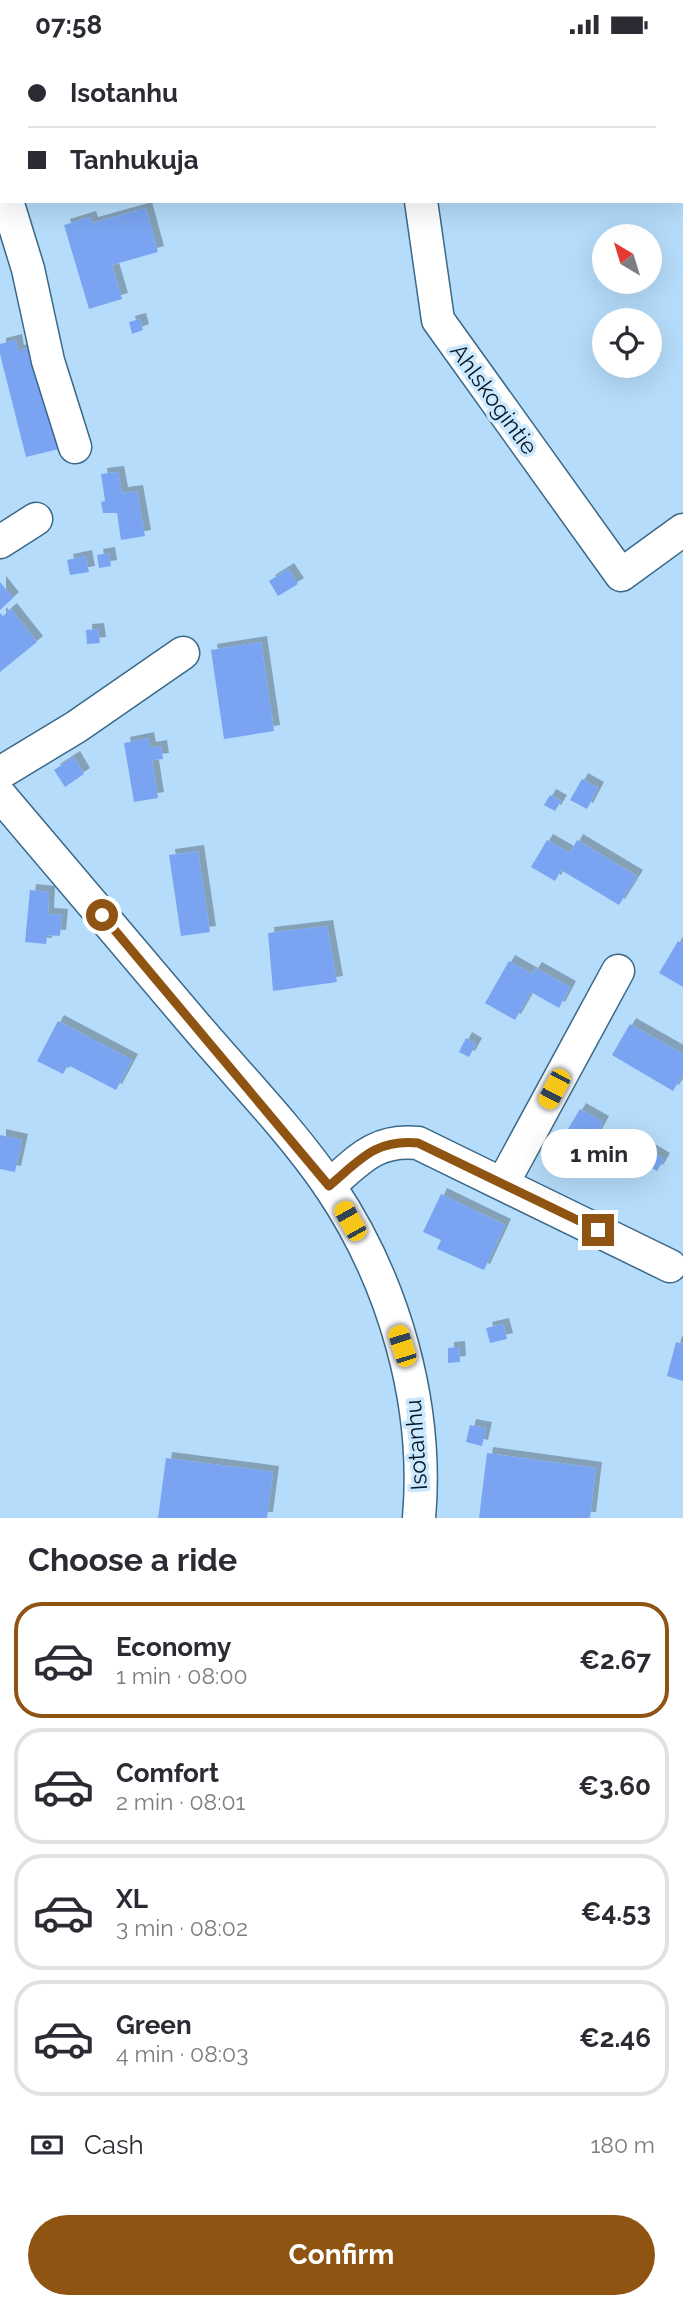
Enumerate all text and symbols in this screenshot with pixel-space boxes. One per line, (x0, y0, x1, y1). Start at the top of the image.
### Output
text: 07:58 (35, 10, 102, 40)
text: Isotanhu (70, 78, 178, 108)
text: Tanhukuja (70, 145, 199, 175)
north arrow (592, 224, 662, 294)
map controls (592, 224, 662, 378)
button: locate (592, 308, 662, 378)
street label: Ahlskogintie (445, 338, 544, 459)
route start (86, 899, 118, 931)
car (535, 1066, 574, 1112)
callout: 1 min (540, 1129, 656, 1177)
text: 1 min (570, 1140, 628, 1167)
car (331, 1198, 370, 1244)
route end (582, 1214, 614, 1246)
car (386, 1323, 419, 1369)
street label: Isotanhu (399, 1399, 432, 1491)
text: Choose a ride (28, 1541, 237, 1578)
icon: car (32, 1629, 95, 1692)
text: Economy (116, 1632, 231, 1662)
text: €2.67 (579, 1645, 651, 1675)
text: 1 min · 08:00 (116, 1662, 248, 1689)
icon: car (32, 1755, 95, 1818)
text: Comfort (116, 1758, 219, 1788)
text: €3.60 (578, 1771, 651, 1801)
text: 2 min · 08:01 (116, 1788, 245, 1815)
icon: car (32, 1881, 95, 1944)
text: XL (116, 1884, 148, 1914)
text: €4.53 (581, 1897, 651, 1927)
text: 3 min · 08:02 (116, 1914, 248, 1941)
icon: car (32, 2007, 95, 2070)
text: Green (116, 2010, 192, 2040)
text: €2.46 (579, 2023, 651, 2053)
text: 4 min · 08:03 (116, 2040, 248, 2067)
icon: cash (28, 2126, 66, 2164)
text: Cash (84, 2130, 144, 2160)
text: 180 m (590, 2131, 655, 2158)
button: Confirm (28, 2215, 655, 2295)

